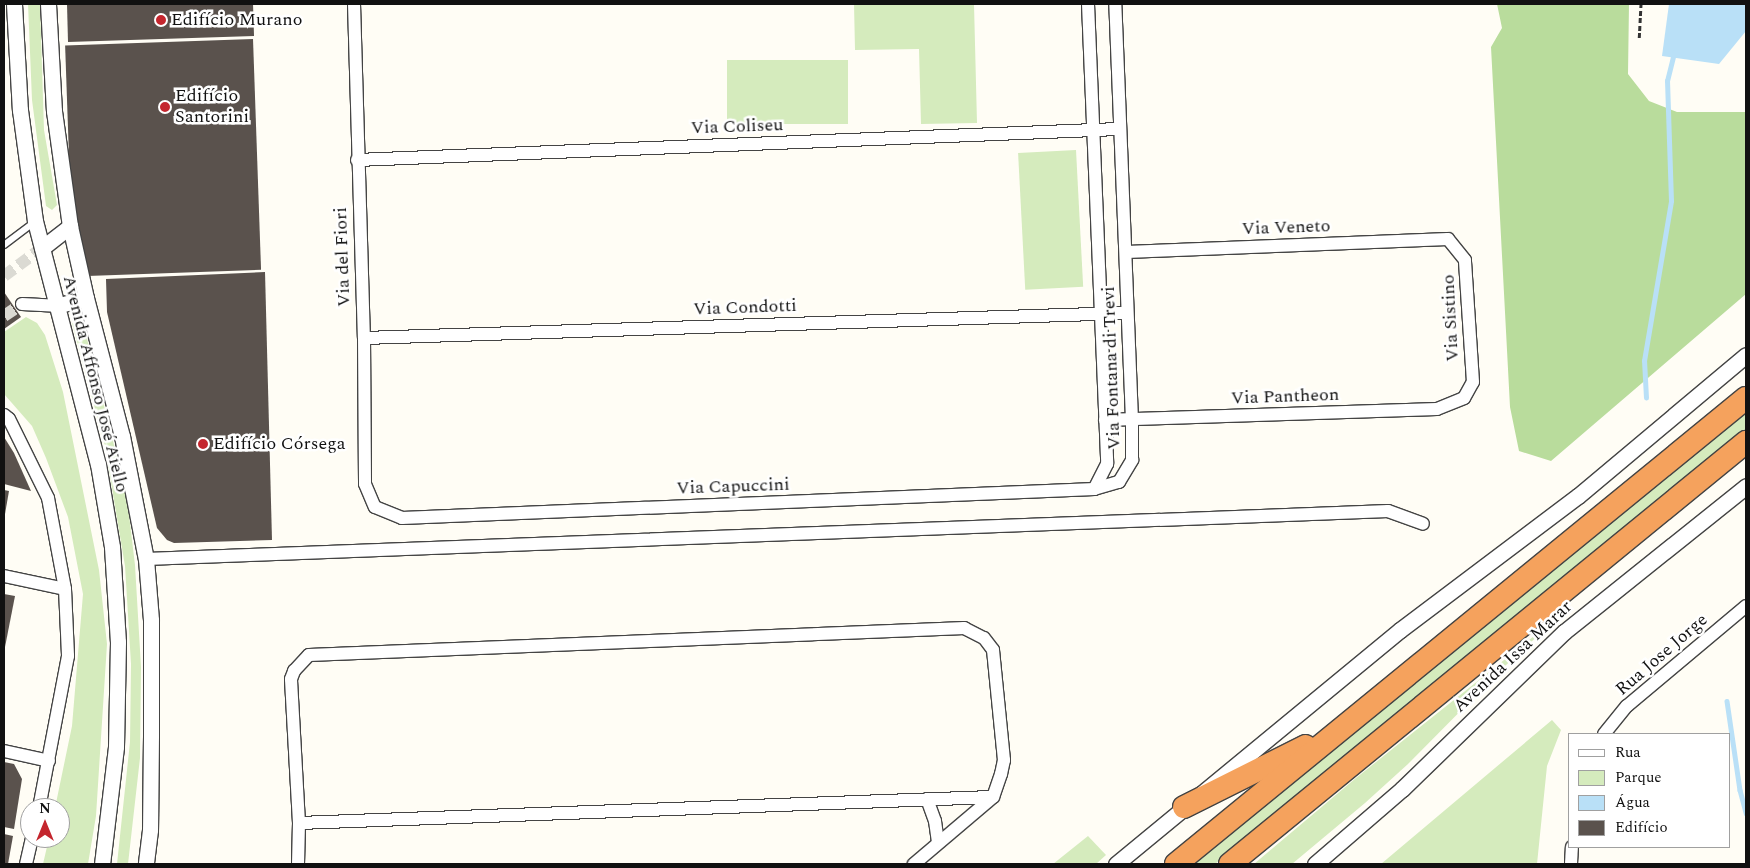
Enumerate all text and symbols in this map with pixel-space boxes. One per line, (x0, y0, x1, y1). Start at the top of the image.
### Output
place label: Edifício Murano (171, 9, 302, 31)
marker: Edifício Murano (155, 14, 167, 26)
place label: Edifício Santorini (175, 86, 249, 128)
marker: Edifício Santorini (159, 101, 171, 113)
street label: Via Coliseu (690, 115, 784, 139)
street label: Via del Fiori (330, 207, 356, 307)
street label: Via Veneto (1241, 216, 1331, 240)
street label: Avenida Affonso José Aiello (58, 273, 132, 495)
street label: Via Sistino (1438, 274, 1464, 362)
street label: Via Fontana di Trevi (1098, 286, 1126, 450)
street label: Via Condotti (693, 295, 797, 321)
street label: Via Pantheon (1230, 384, 1340, 410)
place label: Edifício Córsega (213, 433, 346, 455)
marker: Edifício Córsega (197, 438, 209, 450)
street label: Via Capuccini (676, 474, 790, 500)
street label: Avenida Issa Marar (1449, 596, 1577, 718)
street label: Rua Jose Jorge (1612, 609, 1712, 701)
legend (1568, 733, 1730, 848)
text: Rua (1615, 741, 1641, 764)
text: Parque (1615, 766, 1662, 789)
text: Água (1615, 791, 1650, 814)
north arrow (20, 798, 70, 848)
text: N (39, 798, 51, 819)
text: Edifício (1615, 816, 1668, 839)

